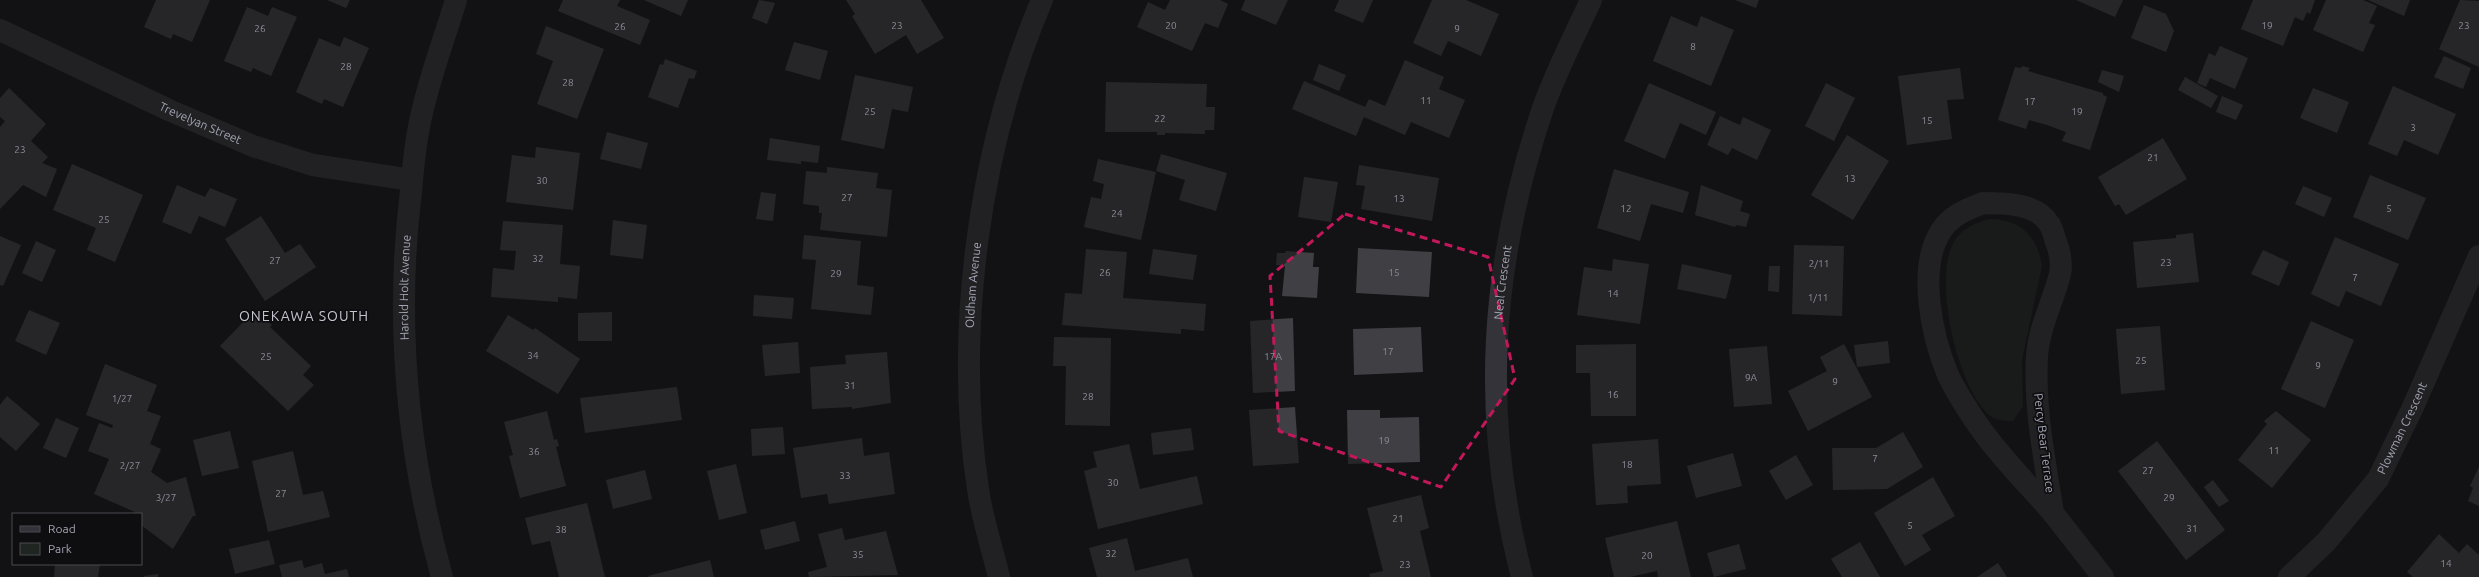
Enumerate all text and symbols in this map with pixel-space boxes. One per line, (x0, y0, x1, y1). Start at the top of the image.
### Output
house number: 23 (891, 20, 903, 31)
house number: 20 (1165, 20, 1177, 31)
house number: 19 (2261, 20, 2273, 31)
house number: 23 (2458, 20, 2470, 31)
house number: 26 (614, 21, 626, 32)
house number: 26 (254, 23, 266, 34)
house number: 9 (1454, 23, 1460, 34)
house number: 8 (1690, 41, 1696, 52)
house number: 28 (340, 61, 352, 72)
house number: 28 (562, 77, 574, 88)
house number: 11 (1420, 95, 1432, 106)
house number: 17 (2024, 96, 2036, 107)
street label: Trevelyan Street (157, 99, 244, 146)
house number: 25 (864, 106, 876, 117)
house number: 19 (2071, 106, 2083, 117)
house number: 22 (1154, 113, 1166, 124)
house number: 15 (1921, 115, 1933, 126)
house number: 3 (2410, 122, 2416, 133)
house number: 23 (14, 144, 26, 155)
house number: 21 (2147, 152, 2159, 163)
house number: 13 (1844, 173, 1856, 184)
house number: 30 (536, 175, 548, 186)
house number: 27 (841, 192, 853, 203)
house number: 13 (1393, 193, 1405, 204)
house number: 12 (1620, 203, 1632, 214)
house number: 5 (2386, 203, 2392, 214)
house number: 24 (1111, 208, 1123, 219)
house number: 25 (98, 214, 110, 225)
street label: Harold Holt Avenue (397, 234, 413, 340)
street label: Oldham Avenue (963, 241, 983, 328)
street label: Neal Crescent (1491, 244, 1514, 320)
house number: 32 (532, 253, 544, 264)
house number: 27 (269, 255, 281, 266)
house number: 23 (2160, 257, 2172, 268)
house number: 2/11 (1809, 258, 1829, 269)
house number: 26 (1099, 267, 1111, 278)
house number: 15 (1388, 267, 1400, 278)
house number: 29 (830, 268, 842, 279)
house number: 7 (2352, 272, 2358, 283)
house number: 14 (1607, 288, 1619, 299)
house number: 1/11 (1808, 292, 1828, 303)
district label: ONEKAWA SOUTH (239, 308, 369, 324)
house number: 17 (1382, 346, 1394, 357)
house number: 34 (527, 350, 539, 361)
house number: 25 (260, 351, 272, 362)
house number: 17A (1264, 351, 1282, 362)
house number: 25 (2135, 355, 2147, 366)
house number: 9 (2315, 360, 2321, 371)
house number: 9A (1745, 372, 1758, 383)
house number: 9 (1832, 376, 1838, 387)
house number: 31 (844, 380, 856, 391)
street label: Plowman Crescent (2374, 380, 2429, 476)
house number: 16 (1607, 389, 1619, 400)
house number: 28 (1082, 391, 1094, 402)
street label: Percy Bear Terrace (2032, 392, 2057, 493)
house number: 1/27 (112, 393, 132, 404)
house number: 19 (1378, 435, 1390, 446)
house number: 11 (2268, 445, 2280, 456)
house number: 36 (528, 446, 540, 457)
house number: 7 (1872, 453, 1878, 464)
house number: 18 (1621, 459, 1633, 470)
house number: 2/27 (120, 460, 140, 471)
house number: 27 (2142, 465, 2154, 476)
house number: 33 (839, 470, 851, 481)
house number: 30 (1107, 477, 1119, 488)
house number: 27 (275, 488, 287, 499)
house number: 3/27 (156, 492, 176, 503)
house number: 29 (2163, 492, 2175, 503)
legend (12, 513, 142, 565)
house number: 21 (1392, 513, 1404, 524)
house number: 5 (1907, 520, 1913, 531)
text: Road (48, 522, 76, 535)
house number: 31 (2186, 523, 2198, 534)
house number: 38 (555, 524, 567, 535)
text: Park (48, 542, 72, 555)
house number: 32 (1105, 548, 1117, 559)
house number: 35 (852, 549, 864, 560)
house number: 20 (1641, 550, 1653, 561)
house number: 14 (2440, 558, 2452, 569)
house number: 23 (1399, 559, 1411, 570)

